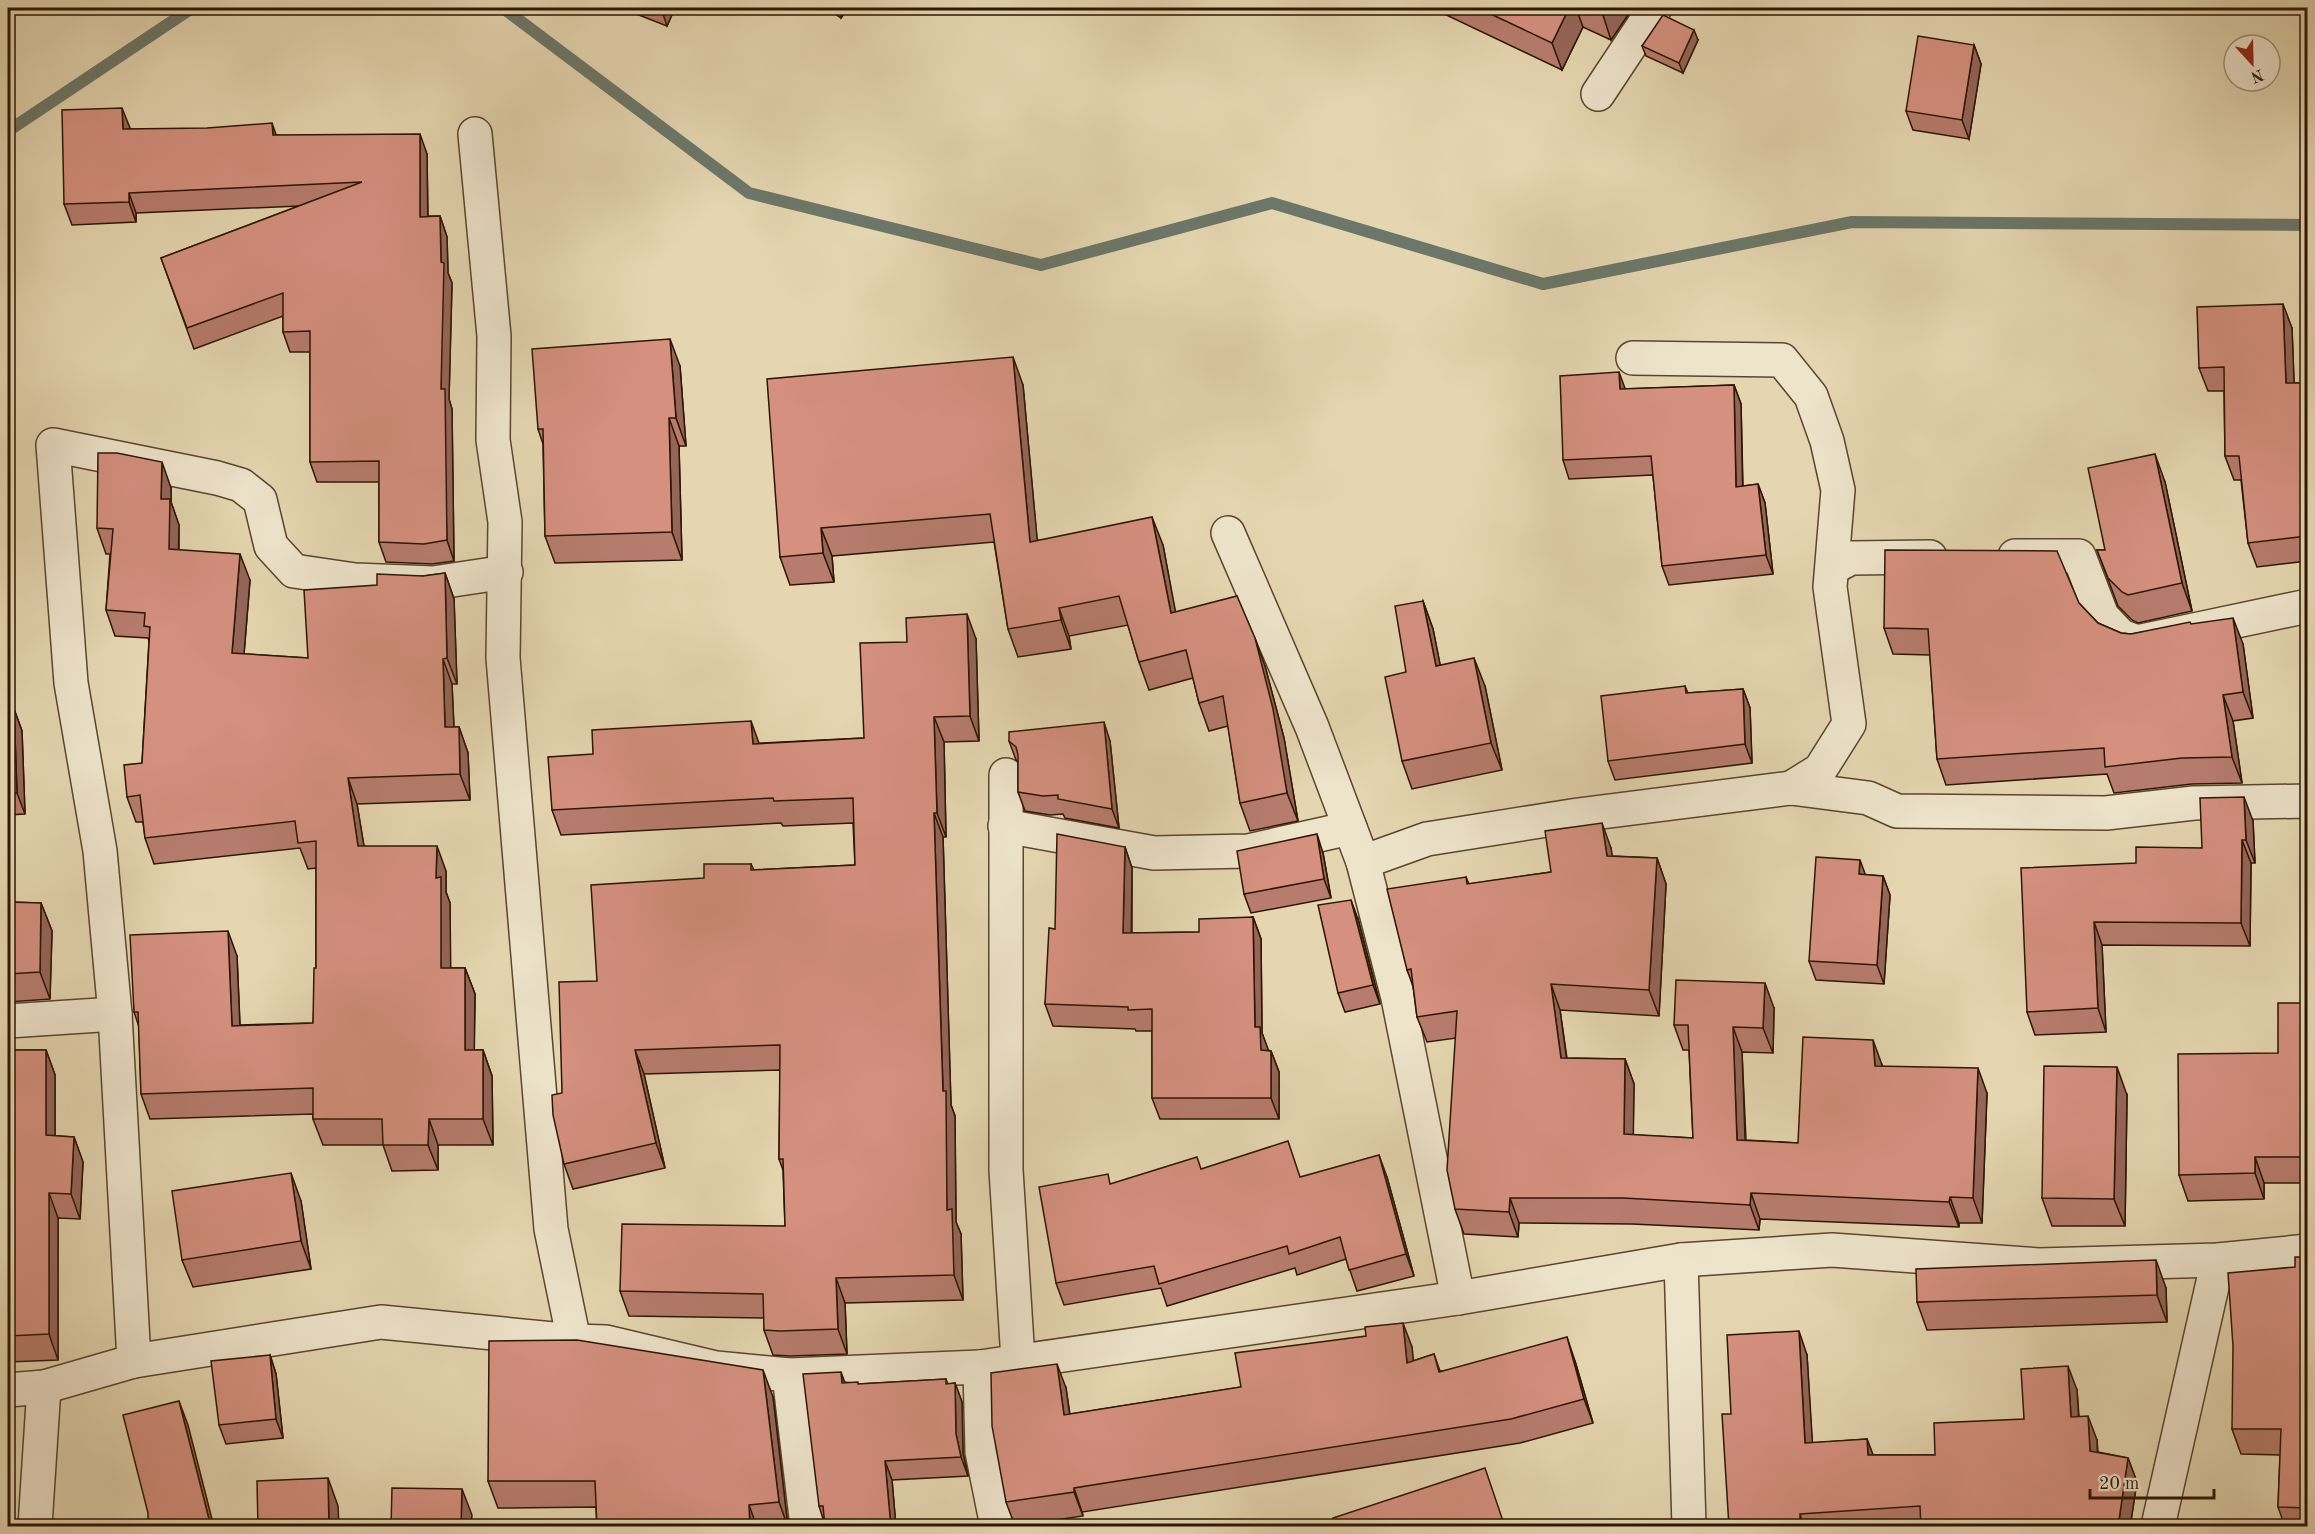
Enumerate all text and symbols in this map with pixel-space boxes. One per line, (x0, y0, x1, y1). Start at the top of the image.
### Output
north arrow (2222, 33, 2282, 93)
text: N (2247, 65, 2266, 85)
scale bar (2090, 1462, 2214, 1500)
text: 20 m (2099, 1475, 2139, 1493)

